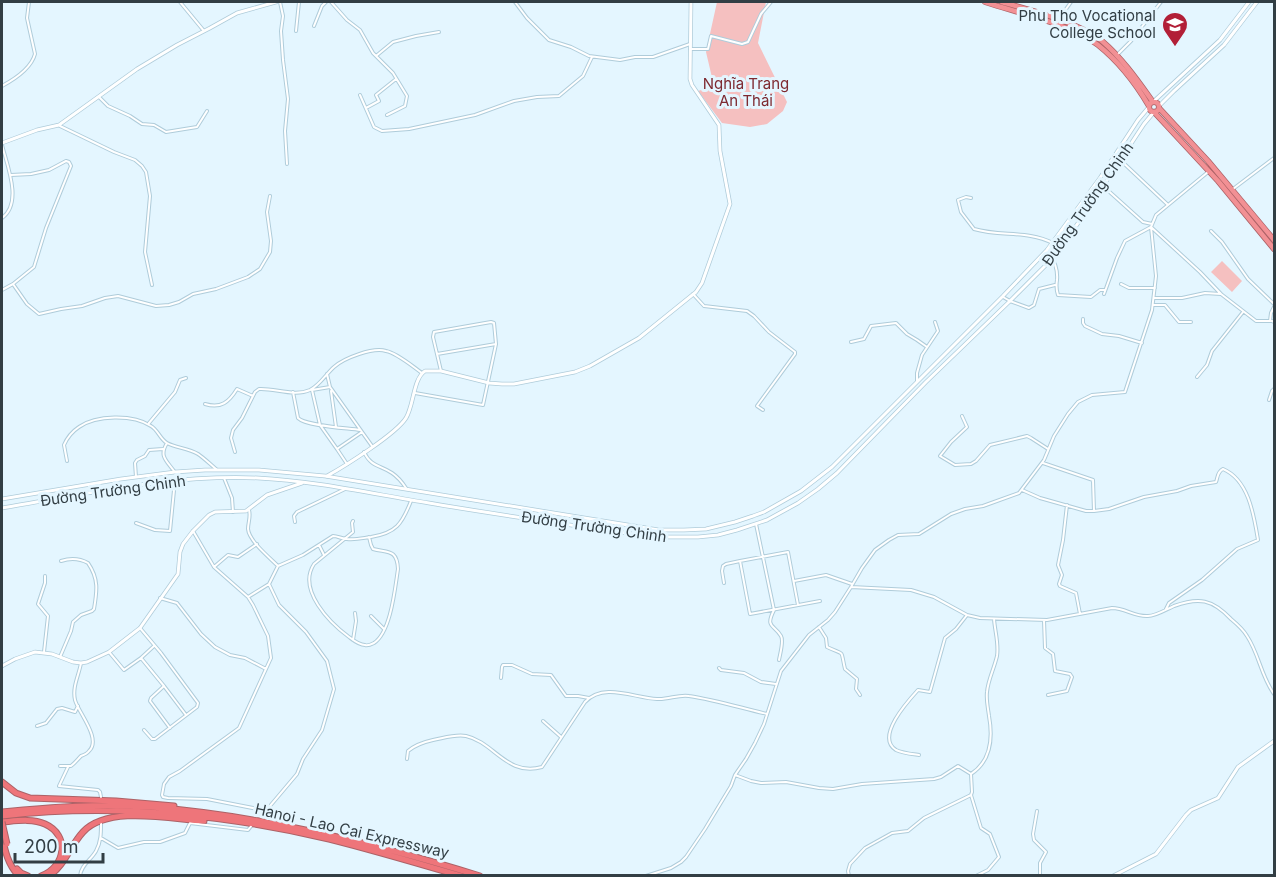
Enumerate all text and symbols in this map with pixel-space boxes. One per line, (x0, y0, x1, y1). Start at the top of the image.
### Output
place label: Phu Tho Vocational College School (1019, 6, 1156, 42)
school or university icon: Phu Tho Vocational College School (1160, 10, 1190, 48)
park label: Nghĩa Trang An Thái (703, 74, 789, 110)
street label: Đường Trường Chinh (1038, 138, 1137, 269)
street label: Đường Trường Chinh (39, 471, 187, 510)
street label: Đường Trường Chinh (520, 507, 668, 546)
street label: Hanoi - Lao Cai Expressway (253, 799, 452, 862)
scale bar (15, 826, 104, 864)
text: 200 m (24, 836, 79, 857)

